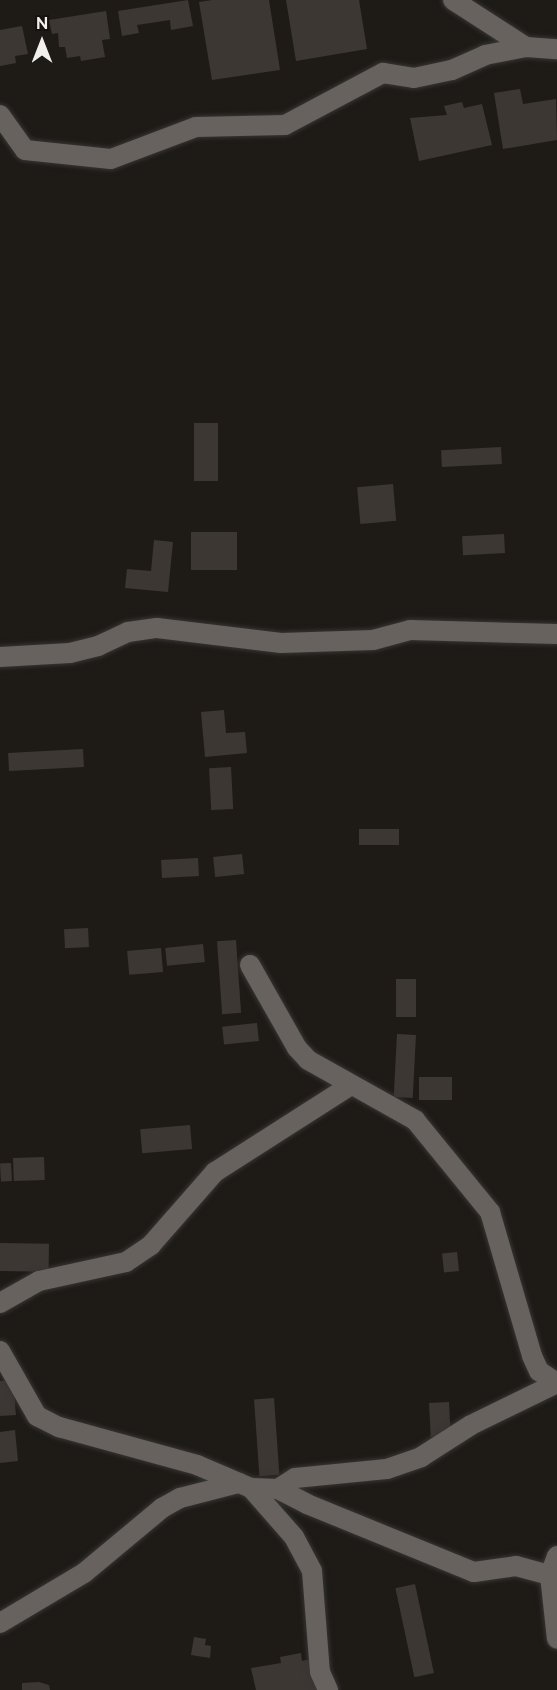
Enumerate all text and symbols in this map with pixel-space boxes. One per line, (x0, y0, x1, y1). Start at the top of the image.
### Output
north arrow (12, 12, 72, 72)
text: N (36, 14, 48, 33)

